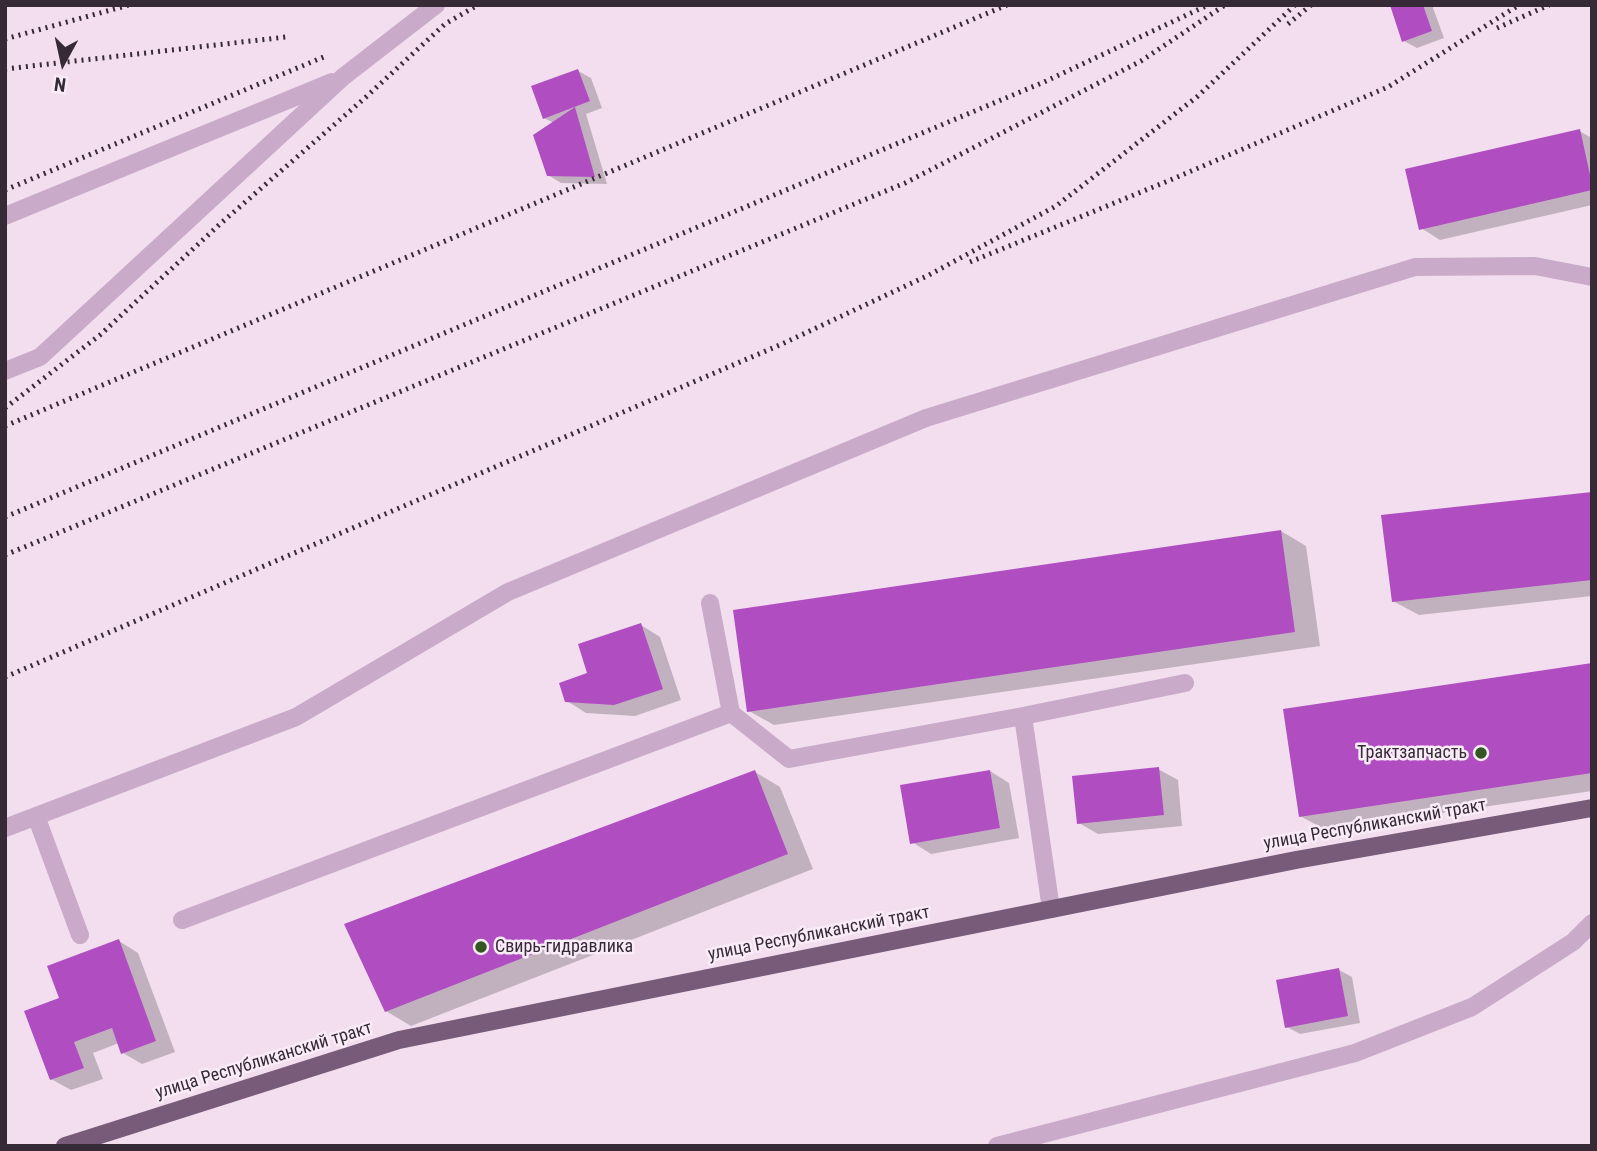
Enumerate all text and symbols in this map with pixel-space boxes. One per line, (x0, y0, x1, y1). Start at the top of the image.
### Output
north arrow (28, 28, 98, 98)
text: N (53, 72, 67, 96)
place label: Трактзапчасть (1357, 742, 1467, 764)
marker: Трактзапчасть (1473, 745, 1489, 761)
street label: улица Республиканский тракт (1262, 795, 1488, 855)
street label: улица Республиканский тракт (706, 902, 932, 966)
place label: Свирь-гидравлика (495, 936, 633, 958)
marker: Свирь-гидравлика (473, 939, 489, 955)
street label: улица Республиканский тракт (153, 1018, 375, 1104)

